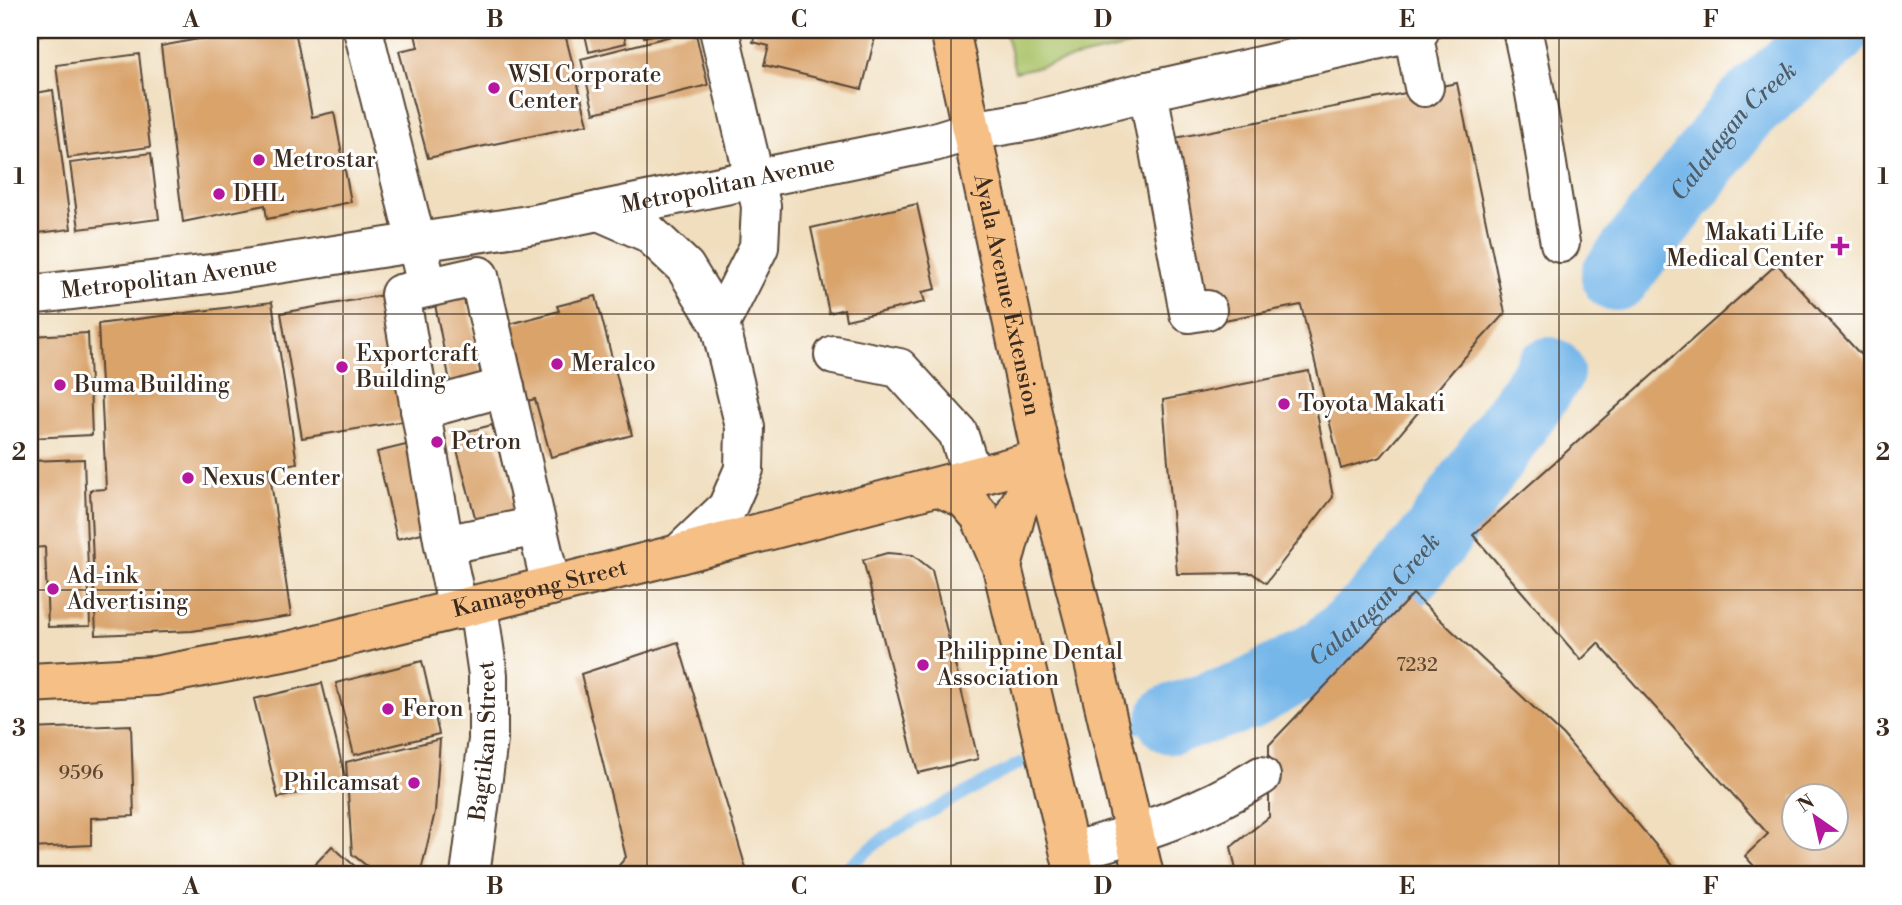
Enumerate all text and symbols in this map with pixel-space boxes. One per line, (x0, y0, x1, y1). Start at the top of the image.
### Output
text: A (182, 6, 200, 34)
text: B (486, 6, 504, 34)
text: C (791, 6, 807, 34)
text: D (1094, 6, 1112, 34)
text: E (1399, 6, 1415, 34)
text: F (1703, 6, 1719, 34)
water label: Calatagan Creek (1664, 56, 1803, 207)
place label: WSI Corporate Center (507, 61, 661, 115)
marker: WSI Corporate Center (486, 80, 502, 96)
place label: Metrostar (273, 146, 376, 174)
street label: Metropolitan Avenue (619, 149, 837, 220)
marker: Metrostar (251, 152, 267, 168)
text: 1 (13, 163, 25, 191)
text: 1 (1877, 163, 1889, 191)
street label: Ayala Avenue Extension (967, 171, 1046, 419)
place label: DHL (233, 180, 285, 208)
marker: DHL (211, 186, 227, 202)
place label: Makati Life Medical Center (1666, 219, 1824, 273)
marker: Makati Life Medical Center (1830, 236, 1850, 256)
street label: Metropolitan Avenue (59, 250, 279, 305)
place label: Exportcraft Building (355, 340, 479, 394)
place label: Meralco (571, 350, 656, 378)
marker: Meralco (549, 356, 565, 372)
marker: Exportcraft Building (334, 359, 350, 375)
place label: Buma Building (73, 371, 230, 399)
marker: Buma Building (52, 377, 68, 393)
place label: Toyota Makati (1298, 390, 1445, 418)
marker: Toyota Makati (1276, 396, 1292, 412)
place label: Petron (451, 428, 522, 456)
marker: Petron (429, 434, 445, 450)
text: 2 (12, 439, 26, 467)
text: 2 (1876, 439, 1890, 467)
place label: Nexus Center (202, 464, 341, 492)
marker: Nexus Center (180, 470, 196, 486)
water label: Calatagan Creek (1304, 527, 1447, 673)
street label: Kamagong Street (450, 553, 630, 624)
place label: Ad-ink Advertising (66, 562, 188, 616)
marker: Ad-ink Advertising (45, 581, 61, 597)
place label: Philippine Dental Association (936, 638, 1123, 692)
house number: 7232 (1396, 653, 1438, 677)
marker: Philippine Dental Association (915, 657, 931, 673)
street label: Bagtikan Street (463, 659, 503, 824)
place label: Feron (402, 695, 464, 723)
marker: Feron (380, 701, 396, 717)
text: 3 (12, 715, 26, 743)
text: 3 (1876, 715, 1890, 743)
house number: 9596 (58, 761, 104, 785)
place label: Philcamsat (283, 769, 400, 797)
marker: Philcamsat (406, 775, 422, 791)
north arrow (1780, 782, 1850, 852)
text: N (1793, 790, 1819, 818)
text: A (182, 873, 200, 901)
text: B (486, 873, 504, 901)
text: C (791, 873, 807, 901)
text: D (1094, 873, 1112, 901)
text: E (1399, 873, 1415, 901)
text: F (1703, 873, 1719, 901)

